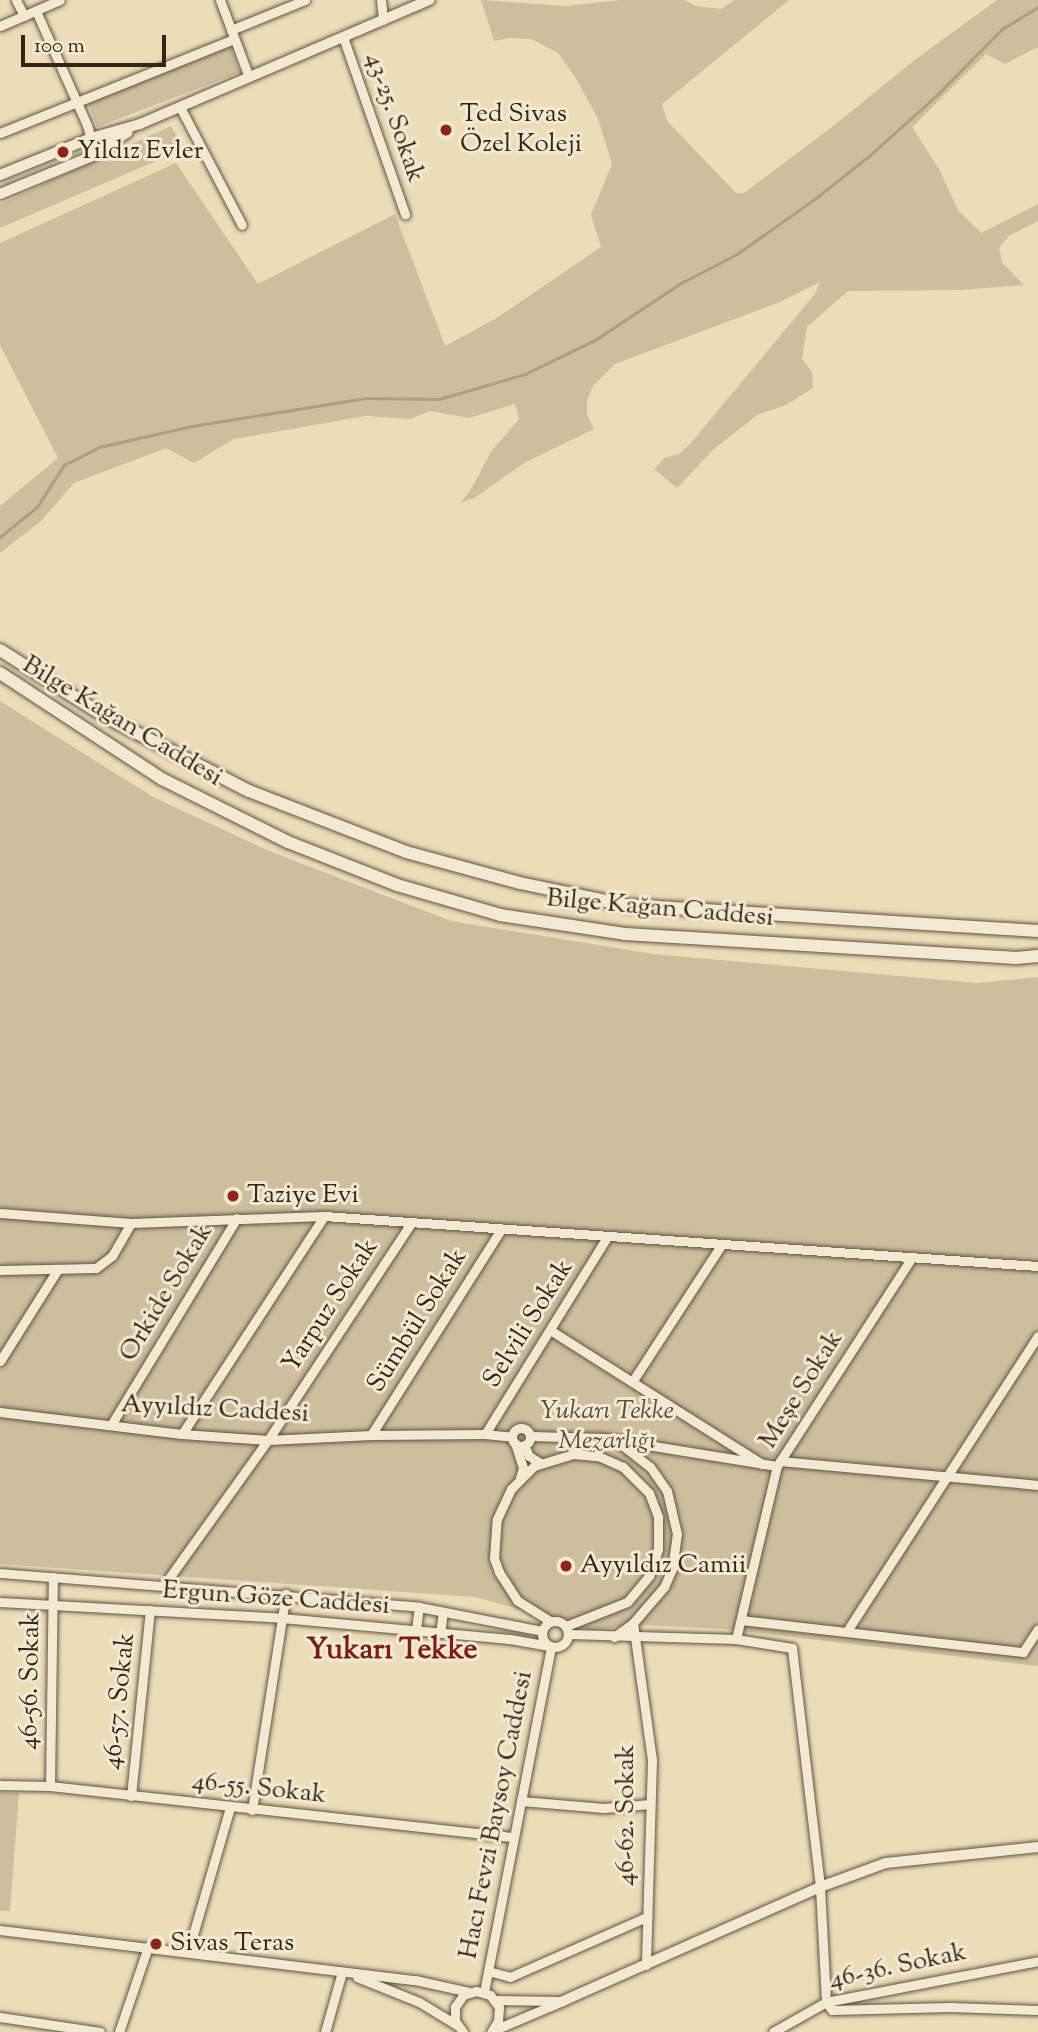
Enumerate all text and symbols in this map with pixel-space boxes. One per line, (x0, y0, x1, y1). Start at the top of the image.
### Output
scale bar (24, 21, 170, 65)
text: 100 m (34, 32, 85, 62)
street label: 43-25. Sokak (357, 49, 431, 187)
place label: Ted Sivas Özel Koleji (460, 99, 582, 160)
marker: Ted Sivas Özel Koleji (438, 122, 454, 138)
place label: Yıldız Evler (77, 136, 204, 168)
marker: Yıldız Evler (55, 144, 71, 160)
street label: Bilge Kağan Caddesi (16, 650, 228, 794)
street label: Bilge Kağan Caddesi (545, 884, 775, 934)
place label: Taziye Evi (247, 1180, 359, 1212)
marker: Taziye Evi (225, 1188, 241, 1204)
street label: Orkide Sokak (114, 1218, 220, 1368)
street label: Yarpuz Sokak (276, 1233, 386, 1379)
street label: Sümbül Sokak (361, 1243, 475, 1399)
street label: Selvili Sokak (477, 1254, 581, 1394)
street label: Meşe Sokak (753, 1325, 851, 1455)
street label: Ayyıldız Caddesi (120, 1389, 310, 1431)
park label: Yukarı Tekke Mezarlığı (540, 1396, 674, 1458)
place label: Ayyıldız Camii (580, 1550, 746, 1582)
marker: Ayyıldız Camii (558, 1558, 574, 1574)
street label: Ergun Göze Caddesi (161, 1575, 391, 1623)
street label: 46-56. Sokak (14, 1612, 48, 1750)
street label: 46-57. Sokak (97, 1631, 143, 1771)
district label: Yukarı Tekke (307, 1633, 477, 1669)
street label: Hacı Fevzi Baysoy Caddesi (454, 1668, 540, 1962)
street label: 46-62. Sokak (611, 1744, 643, 1886)
street label: 46-55. Sokak (190, 1766, 328, 1812)
place label: Sivas Teras (170, 1928, 294, 1960)
marker: Sivas Teras (148, 1936, 164, 1952)
street label: 46-36. Sokak (827, 1937, 969, 1997)

